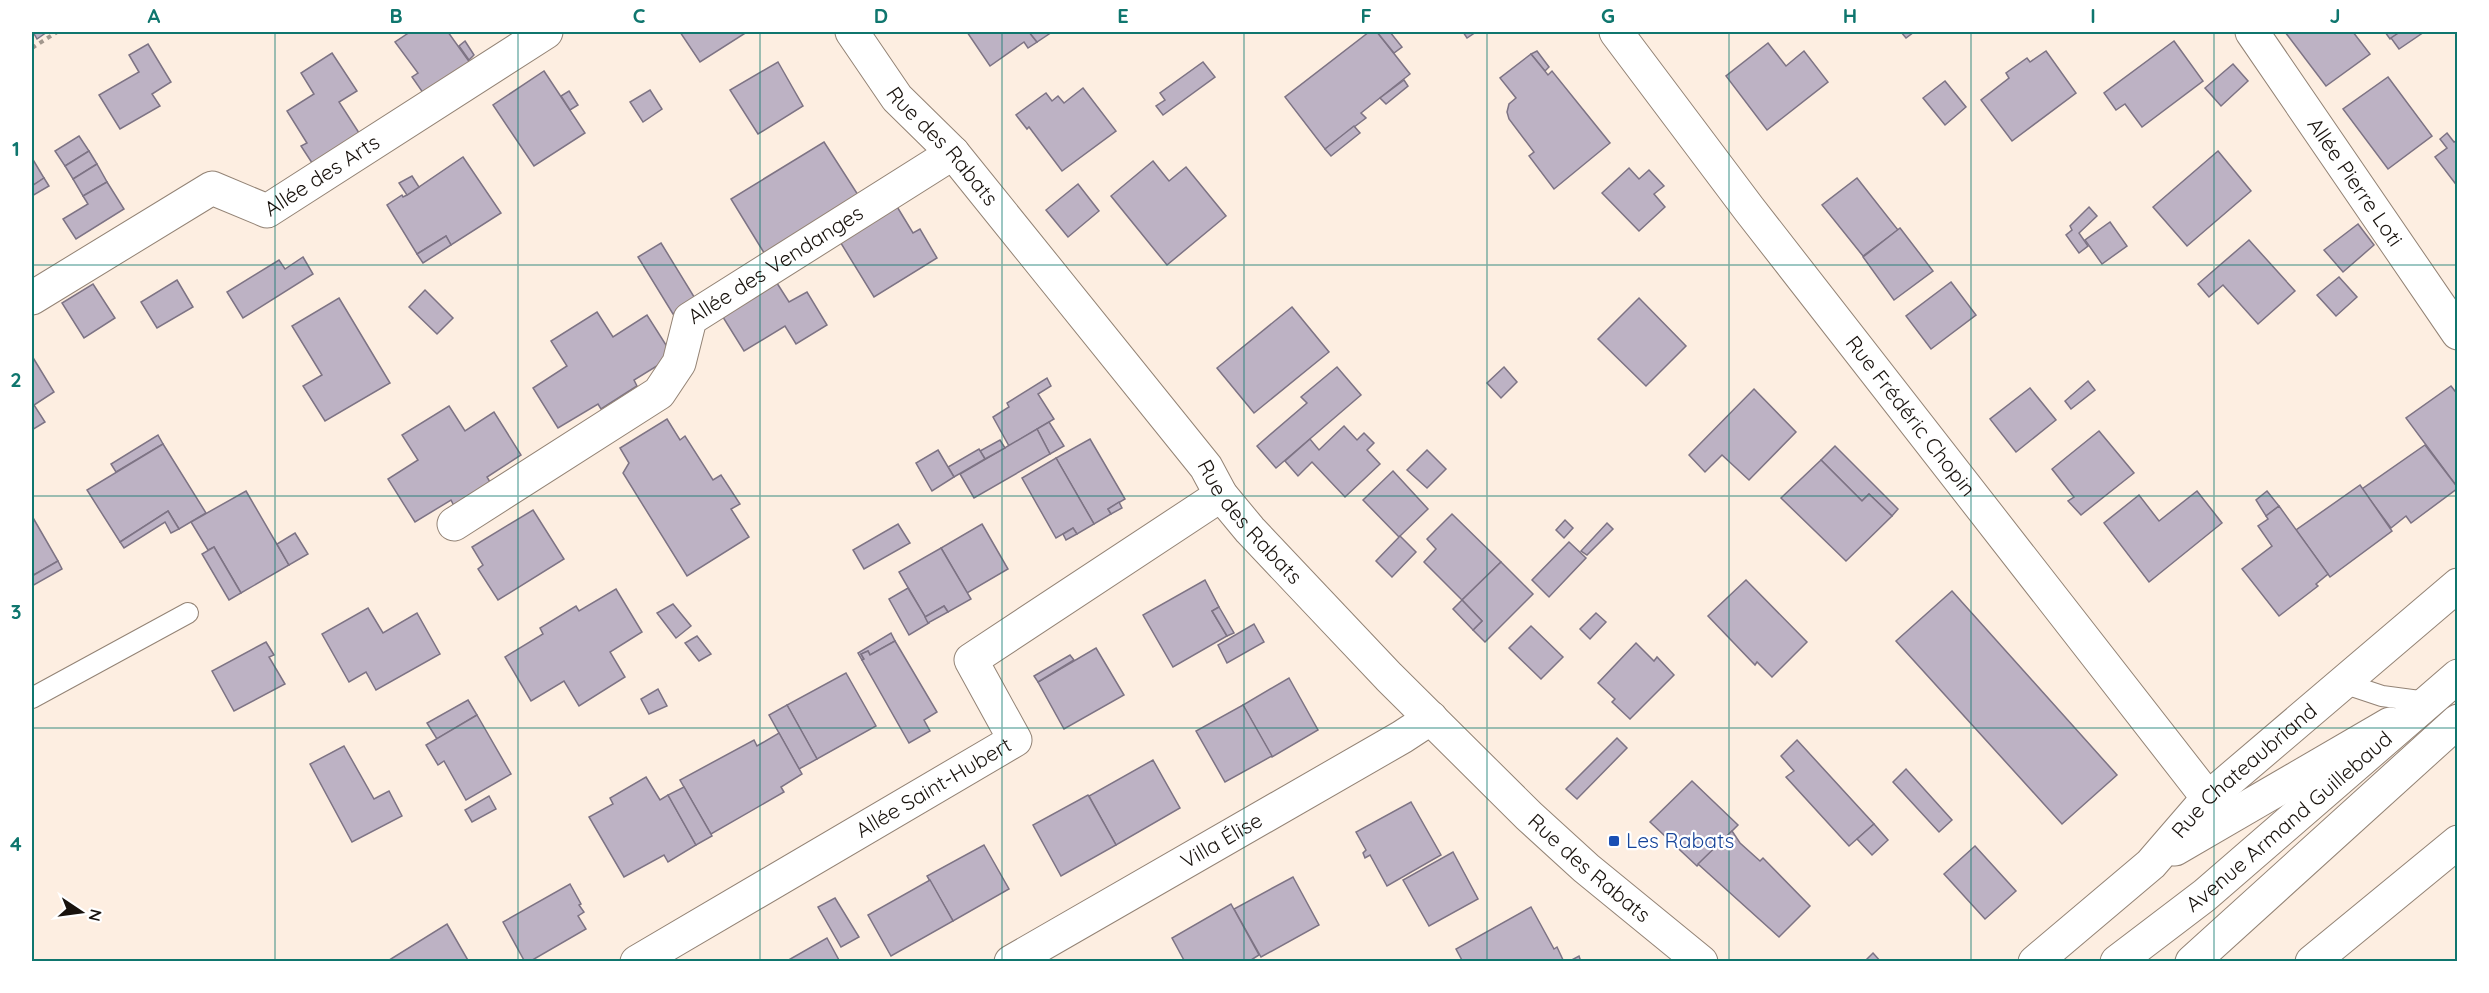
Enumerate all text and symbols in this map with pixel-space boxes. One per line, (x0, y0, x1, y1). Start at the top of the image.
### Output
text: A (148, 3, 161, 28)
text: B (389, 3, 403, 28)
text: C (633, 3, 646, 28)
text: D (874, 3, 888, 28)
text: E (1117, 3, 1129, 28)
text: F (1360, 3, 1372, 28)
text: G (1601, 3, 1615, 28)
text: H (1843, 3, 1857, 28)
text: I (2090, 3, 2096, 28)
text: J (2329, 3, 2341, 28)
street label: Rue des Rabats (881, 81, 1004, 211)
street label: Allée Pierre Loti (2302, 112, 2409, 251)
street label: Allée des Arts (259, 128, 384, 221)
text: 1 (12, 136, 20, 161)
street label: Allée des Vendanges (683, 199, 868, 329)
street label: Rue Frédéric Chopin (1841, 330, 1982, 501)
text: 2 (10, 367, 22, 392)
street label: Rue des Rabats (1192, 455, 1308, 589)
text: 3 (11, 599, 21, 624)
street label: Rue Chateaubriand (2165, 697, 2322, 843)
street label: Avenue Armand Guillebaud (2180, 725, 2397, 917)
street label: Allée Saint-Hubert (851, 731, 1016, 843)
street label: Villa Élise (1176, 806, 1266, 874)
street label: Rue des Rabats (1523, 808, 1656, 927)
place label: Les Rabats (1626, 827, 1734, 853)
text: 4 (10, 831, 22, 856)
marker: Les Rabats (1607, 834, 1621, 848)
north arrow (51, 882, 111, 942)
text: N (85, 907, 107, 923)

